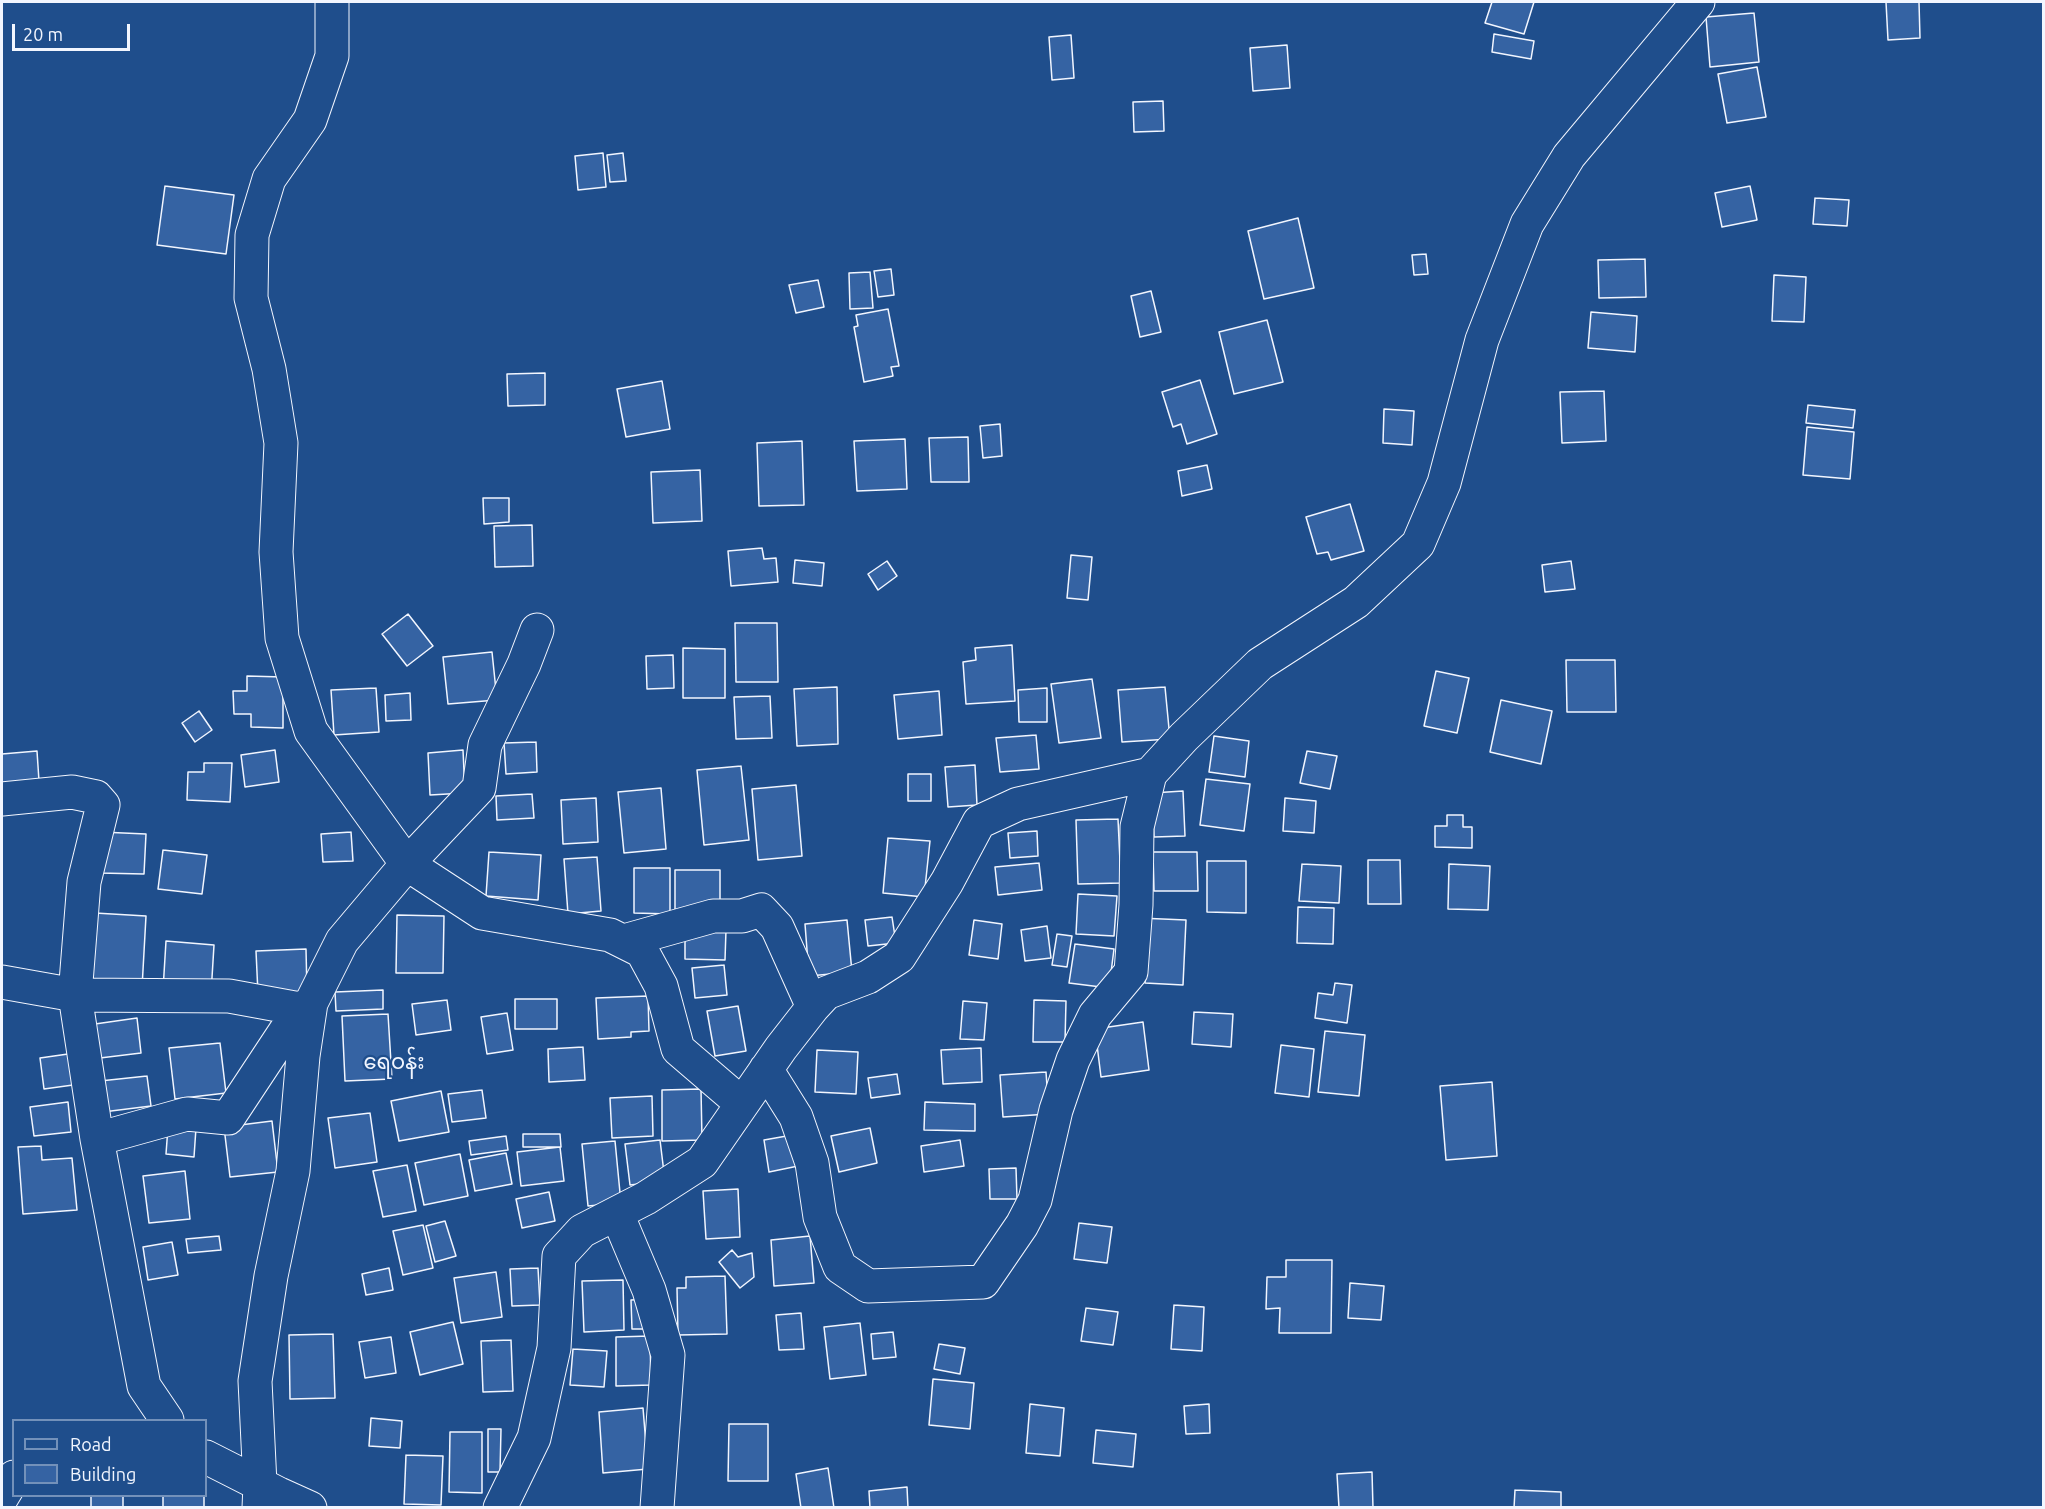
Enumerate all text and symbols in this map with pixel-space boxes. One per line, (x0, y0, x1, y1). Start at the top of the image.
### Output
scale bar (15, 12, 134, 50)
text: 20 m (23, 24, 63, 44)
district label: ရေဝန်း (364, 1049, 424, 1075)
legend (12, 1419, 207, 1497)
text: Road (70, 1434, 112, 1454)
text: Building (70, 1464, 136, 1484)

